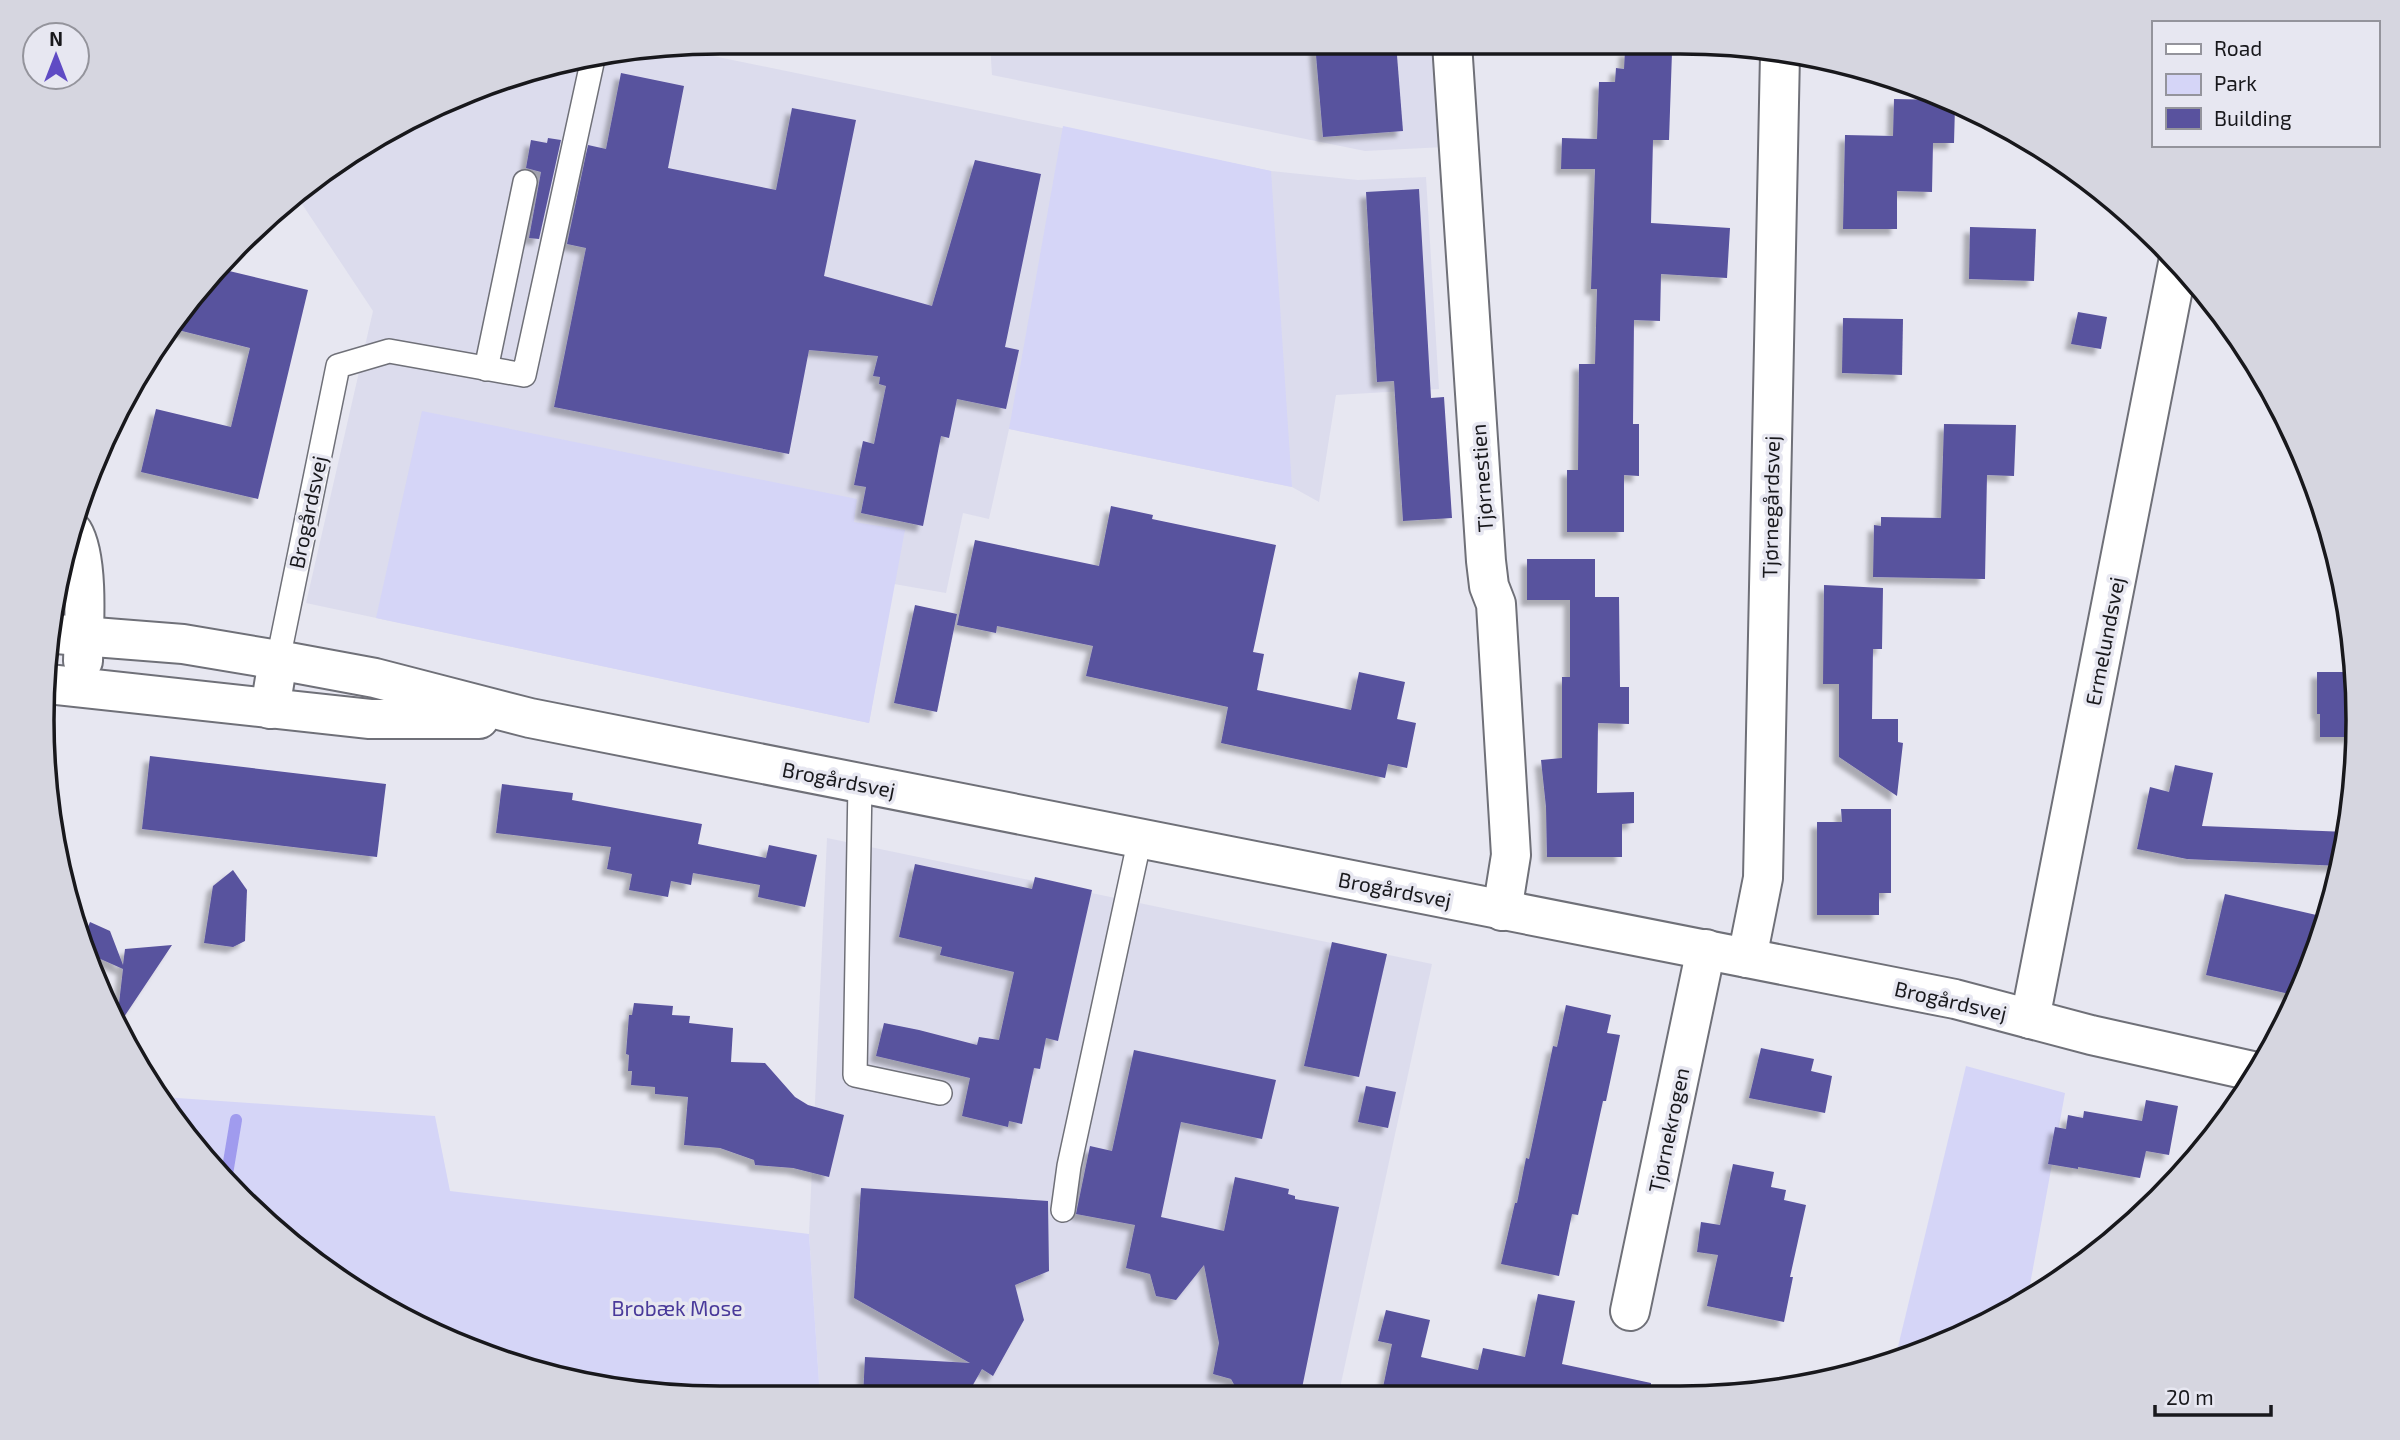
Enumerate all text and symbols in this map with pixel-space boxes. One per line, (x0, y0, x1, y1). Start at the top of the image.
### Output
north arrow (21, 21, 91, 91)
legend (2152, 21, 2379, 147)
text: N (49, 27, 63, 50)
text: Road (2214, 35, 2262, 60)
text: Park (2214, 70, 2257, 95)
text: Building (2214, 105, 2292, 130)
street label: Tjørnestien (1465, 423, 1498, 533)
street label: Tjørnegårdsvej (1756, 435, 1785, 579)
street label: Brogårdsvej (283, 453, 332, 571)
street label: Ermelundsvej (2079, 575, 2130, 708)
street label: Brogårdsvej (780, 756, 898, 803)
street label: Brogårdsvej (1336, 866, 1454, 913)
street label: Brogårdsvej (1892, 975, 2010, 1026)
street label: Tjørnekrogen (1643, 1065, 1694, 1195)
park label: Brobæk Mose (612, 1295, 742, 1320)
scale bar (2155, 1374, 2270, 1418)
text: 20 m (2166, 1384, 2214, 1409)

